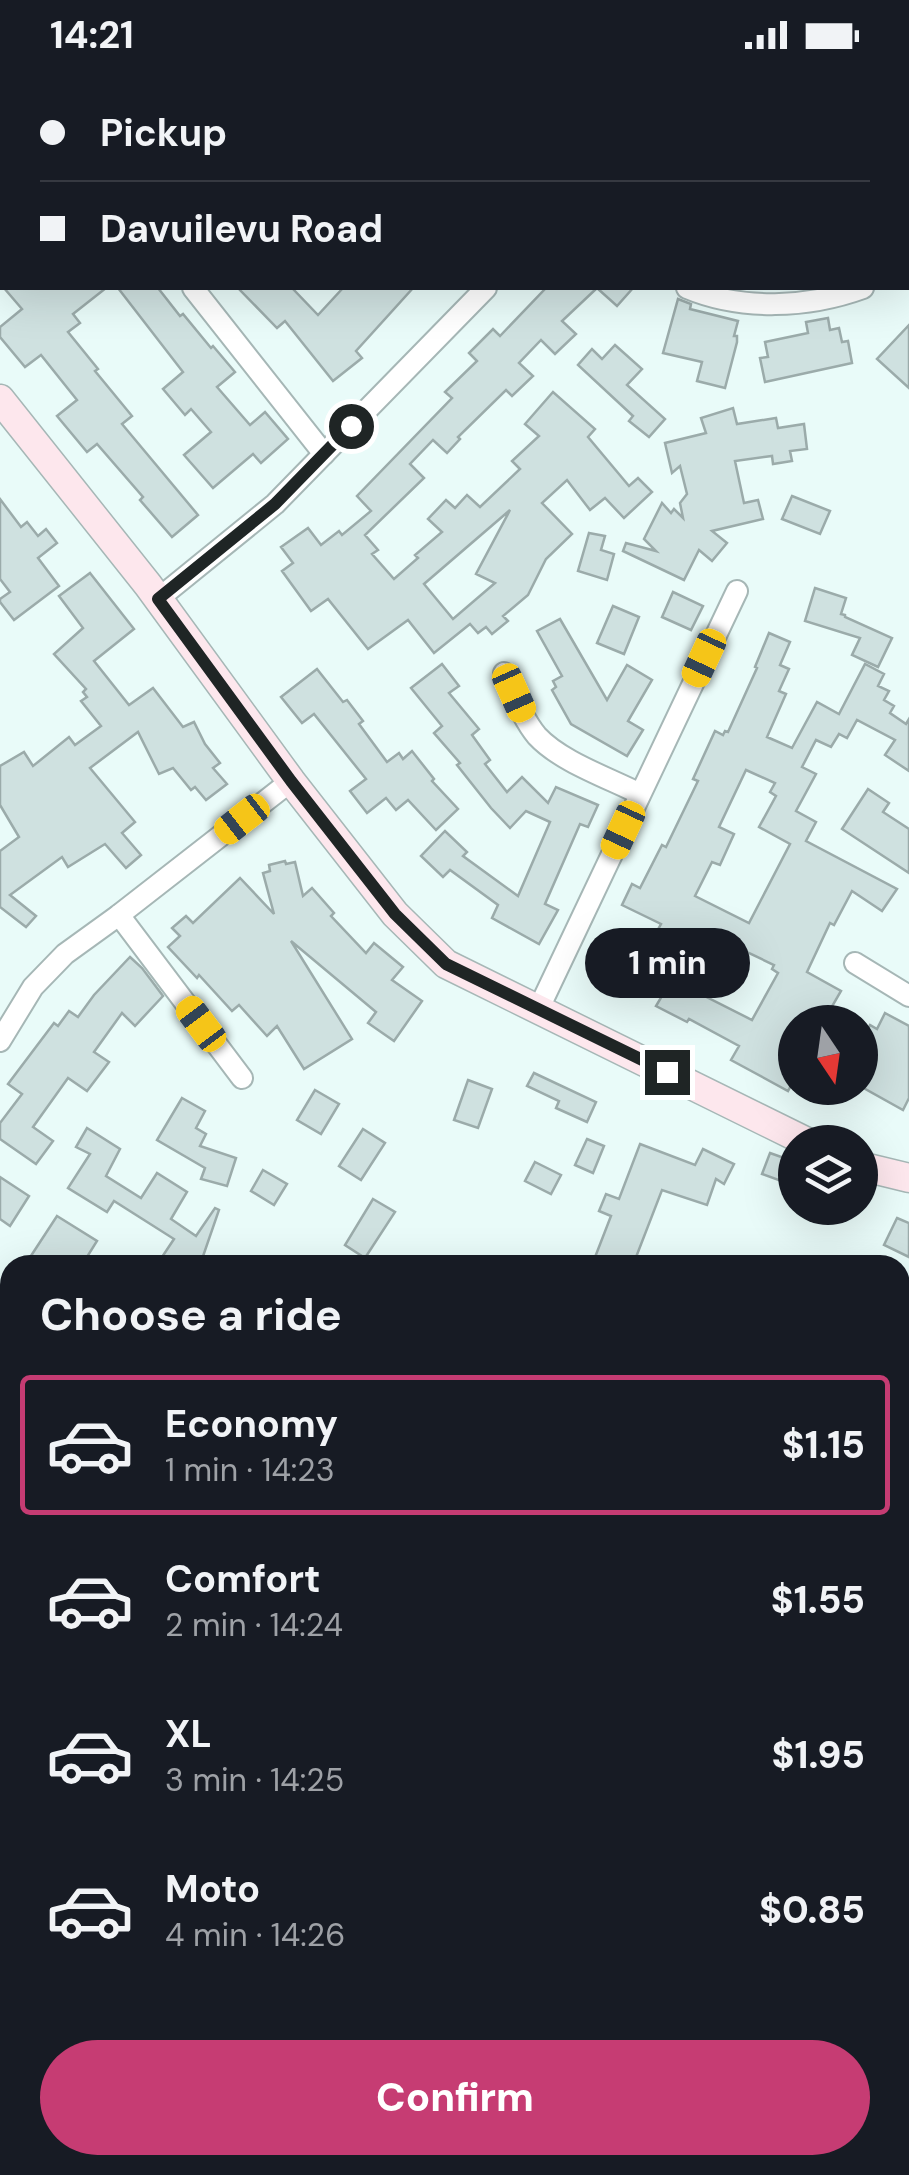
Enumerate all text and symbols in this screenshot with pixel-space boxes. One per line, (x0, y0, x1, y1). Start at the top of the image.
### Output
text: 14:21 (50, 10, 134, 60)
text: Pickup (100, 108, 227, 158)
text: Davuilevu Road (100, 204, 383, 254)
route start (329, 404, 374, 449)
car (678, 624, 730, 692)
car (488, 659, 540, 727)
car (209, 789, 275, 849)
car (597, 796, 649, 864)
callout: 1 min (584, 927, 750, 997)
text: 1 min (628, 942, 707, 984)
car (171, 991, 231, 1057)
north arrow (778, 1005, 878, 1105)
map controls (778, 1005, 878, 1225)
route end (645, 1050, 690, 1095)
button: layers (778, 1125, 878, 1225)
text: Choose a ride (40, 1285, 342, 1344)
text: Economy (165, 1399, 338, 1449)
icon: car (45, 1400, 135, 1490)
text: $1.15 (782, 1420, 865, 1470)
text: 1 min · 14:23 (165, 1449, 335, 1491)
text: Comfort (165, 1554, 321, 1604)
icon: car (45, 1555, 135, 1645)
text: $1.55 (771, 1575, 865, 1625)
text: 2 min · 14:24 (165, 1604, 343, 1646)
text: XL (165, 1709, 212, 1759)
icon: car (45, 1710, 135, 1800)
text: $1.95 (771, 1730, 865, 1780)
text: 3 min · 14:25 (165, 1759, 344, 1801)
text: Moto (165, 1864, 260, 1914)
icon: car (45, 1865, 135, 1955)
text: $0.85 (759, 1885, 865, 1935)
text: 4 min · 14:26 (165, 1914, 345, 1956)
button: Confirm (40, 2040, 870, 2155)

